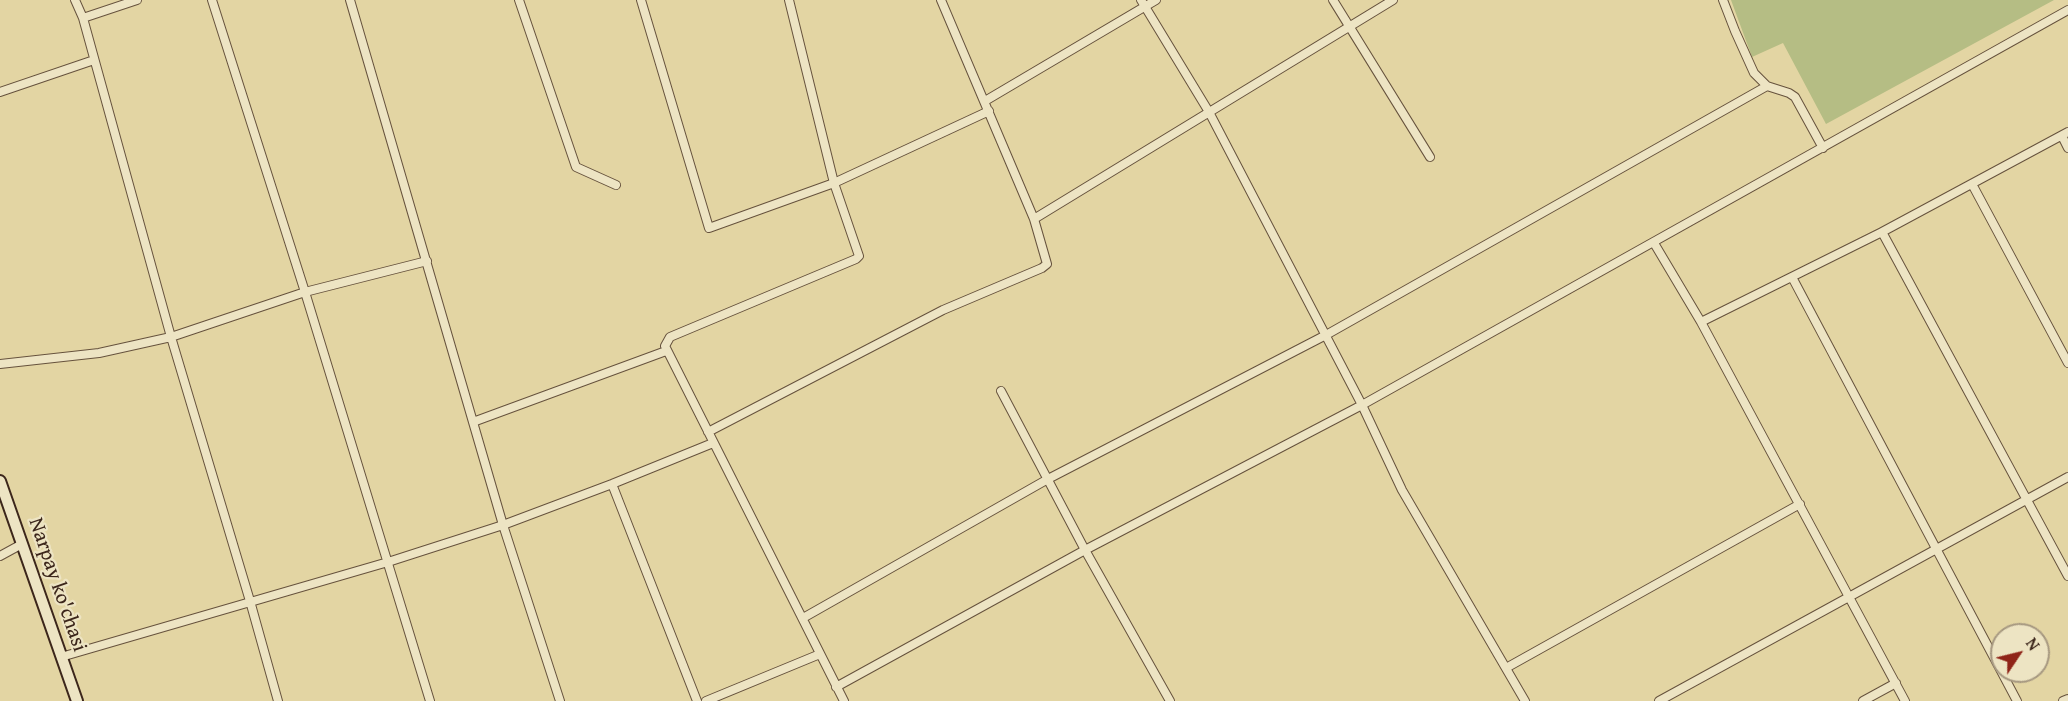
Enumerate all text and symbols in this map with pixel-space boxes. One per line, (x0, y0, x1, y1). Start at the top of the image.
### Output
street label: Narpay ko'chasi (22, 515, 92, 655)
north arrow (1990, 623, 2050, 683)
text: N (2020, 633, 2046, 655)

